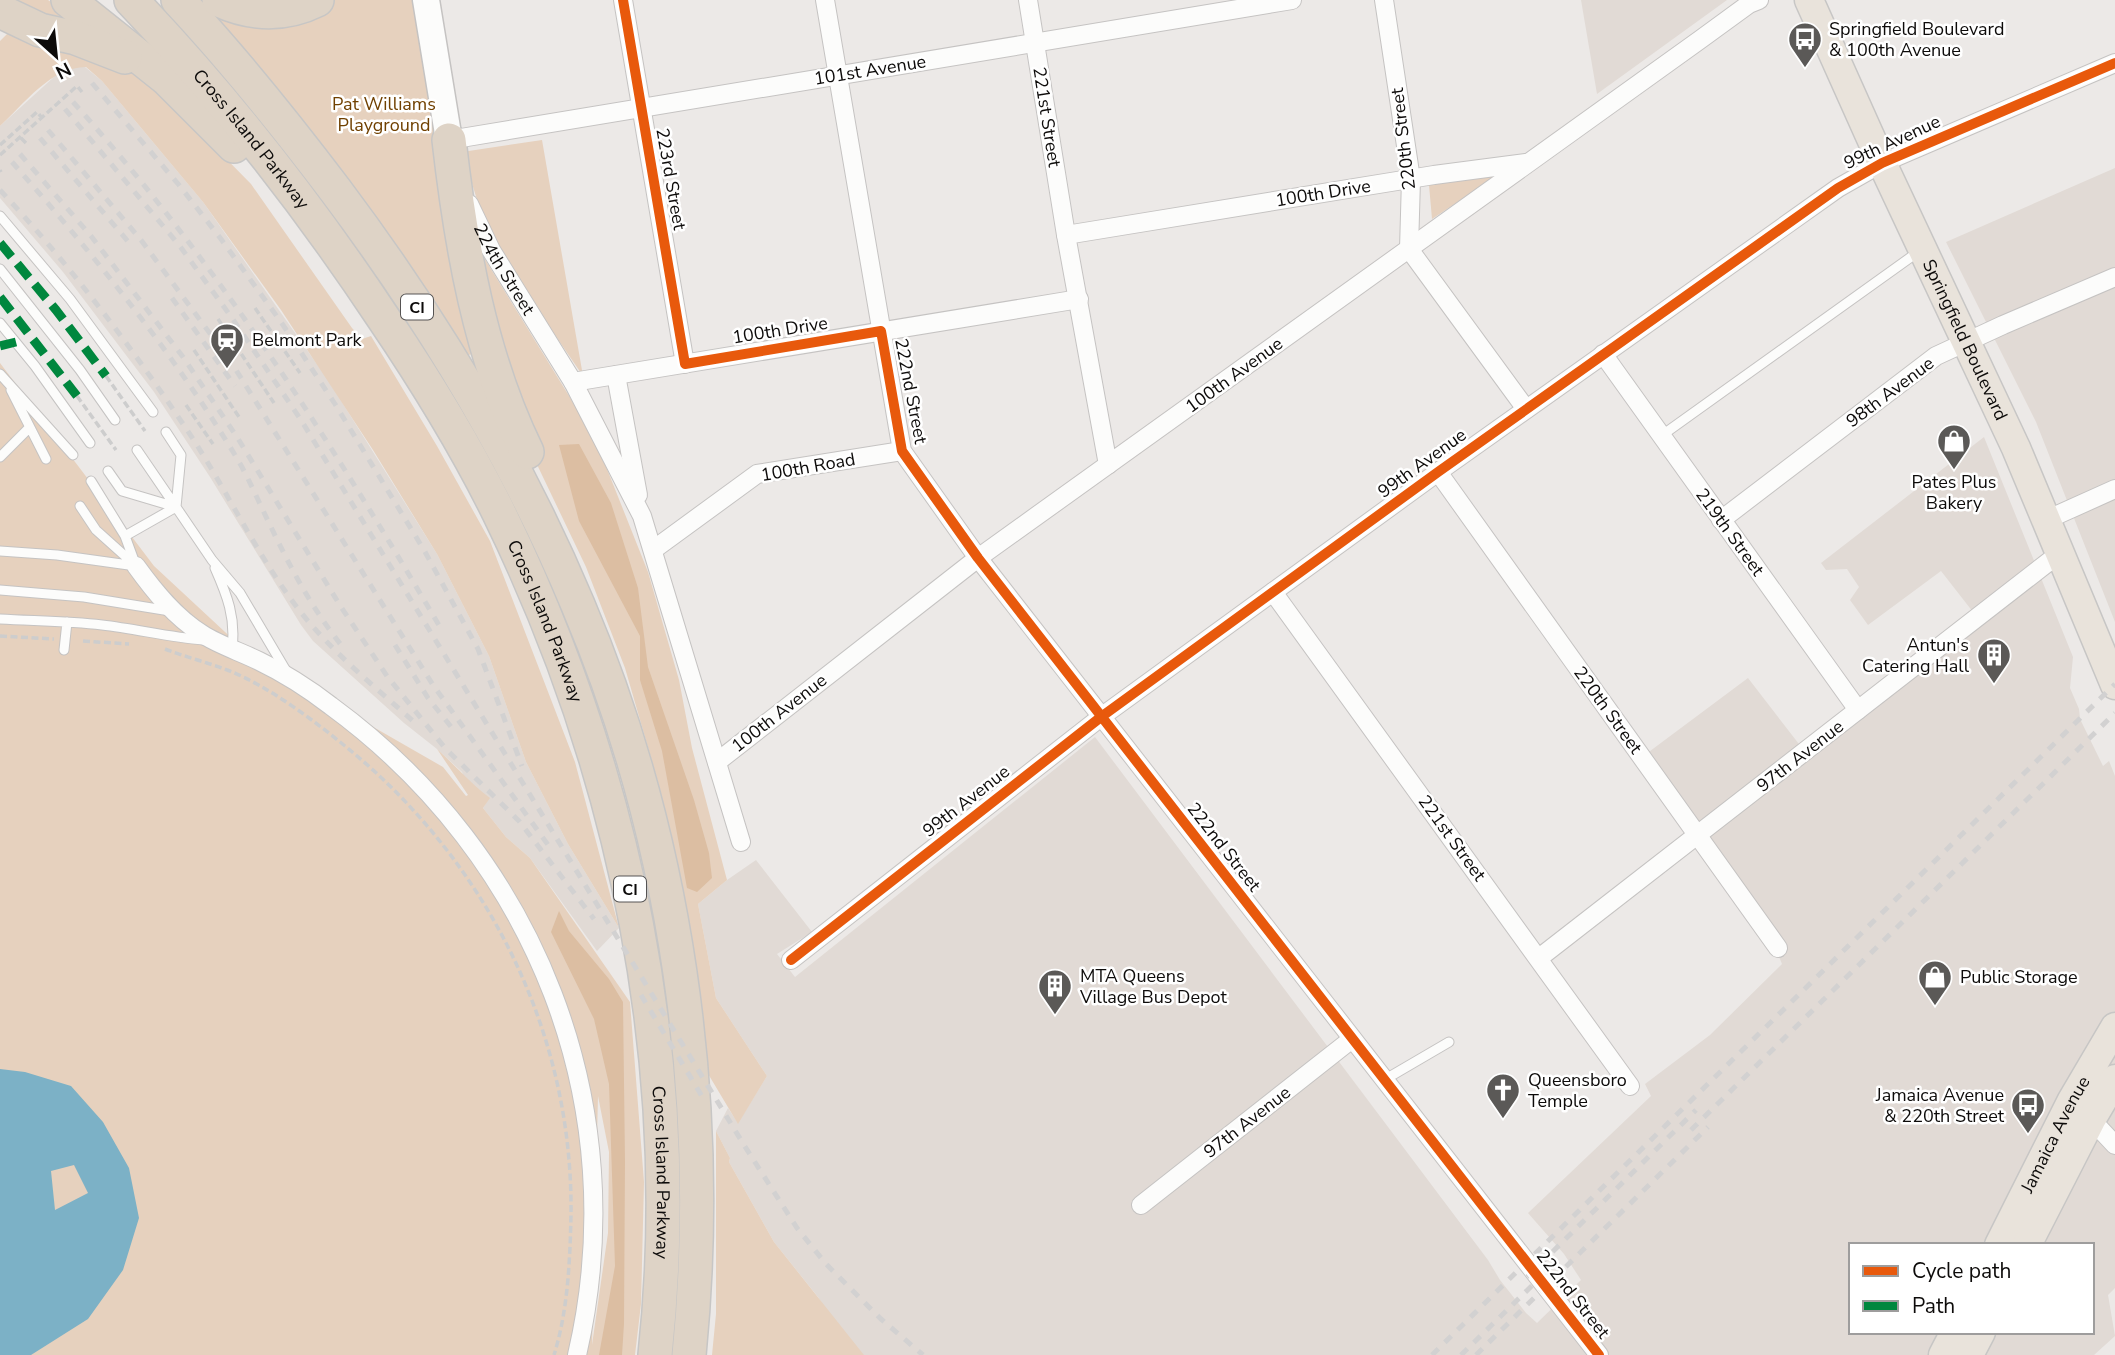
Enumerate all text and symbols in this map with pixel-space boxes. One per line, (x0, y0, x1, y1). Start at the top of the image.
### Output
place label: Springfield Boulevard & 100th Avenue (1829, 17, 2004, 62)
bus stop icon: Springfield Boulevard & 100th Avenue (1786, 20, 1824, 69)
north arrow (21, 21, 91, 91)
street label: 101st Avenue (812, 49, 928, 91)
text: N (51, 55, 76, 85)
street label: Cross Island Parkway (188, 64, 315, 215)
street label: 221st Street (1027, 65, 1067, 169)
street label: 220th Street (1385, 86, 1421, 191)
park label: Pat Williams Playground (332, 92, 436, 137)
street label: 99th Avenue (1840, 109, 1944, 175)
street label: 223rd Street (650, 126, 692, 232)
street label: 100th Drive (1274, 174, 1372, 212)
street label: 224th Street (468, 219, 541, 320)
street label: Springfield Boulevard (1917, 255, 2013, 424)
road number: CI (401, 294, 433, 320)
street label: 100th Drive (731, 311, 829, 349)
station icon: Belmont Park (208, 321, 246, 370)
place label: Belmont Park (252, 328, 363, 352)
street label: 100th Avenue (1181, 332, 1287, 418)
street label: 222nd Street (889, 336, 933, 446)
street label: 98th Avenue (1841, 351, 1939, 433)
shop icon: Pates Plus Bakery (1935, 422, 1973, 471)
street label: 99th Avenue (1373, 423, 1471, 503)
street label: 100th Road (759, 447, 857, 487)
place label: Pates Plus Bakery (1911, 470, 1997, 515)
street label: 219th Street (1690, 483, 1770, 581)
street label: Cross Island Parkway (501, 536, 589, 706)
place label: Antun's Catering Hall (1862, 633, 1970, 678)
building icon: Antun's Catering Hall (1975, 636, 2013, 685)
street label: 220th Street (1568, 661, 1648, 759)
street label: 100th Avenue (726, 668, 832, 758)
street label: 97th Avenue (1752, 715, 1848, 797)
street label: 99th Avenue (918, 760, 1014, 842)
street label: 221st Street (1413, 790, 1492, 886)
street label: 222nd Street (1182, 798, 1267, 897)
road number: CI (614, 876, 646, 902)
shop icon: Public Storage (1916, 958, 1954, 1007)
place label: MTA Queens Village Bus Depot (1079, 964, 1227, 1009)
place label: Public Storage (1960, 965, 2078, 989)
building icon: MTA Queens Village Bus Depot (1036, 967, 1074, 1016)
place label: Queensboro Temple (1528, 1068, 1627, 1113)
church icon: Queensboro Temple (1484, 1071, 1522, 1120)
street label: Jamaica Avenue (2015, 1072, 2095, 1198)
street label: 97th Avenue (1199, 1081, 1295, 1163)
place label: Jamaica Avenue & 220th Street (1875, 1083, 2005, 1128)
street label: Cross Island Parkway (646, 1085, 675, 1260)
bus stop icon: Jamaica Avenue & 220th Street (2009, 1086, 2047, 1135)
legend (1849, 1243, 2094, 1334)
street label: 222nd Street (1531, 1245, 1616, 1344)
text: Cycle path (1912, 1257, 2011, 1285)
text: Path (1912, 1292, 1955, 1320)

